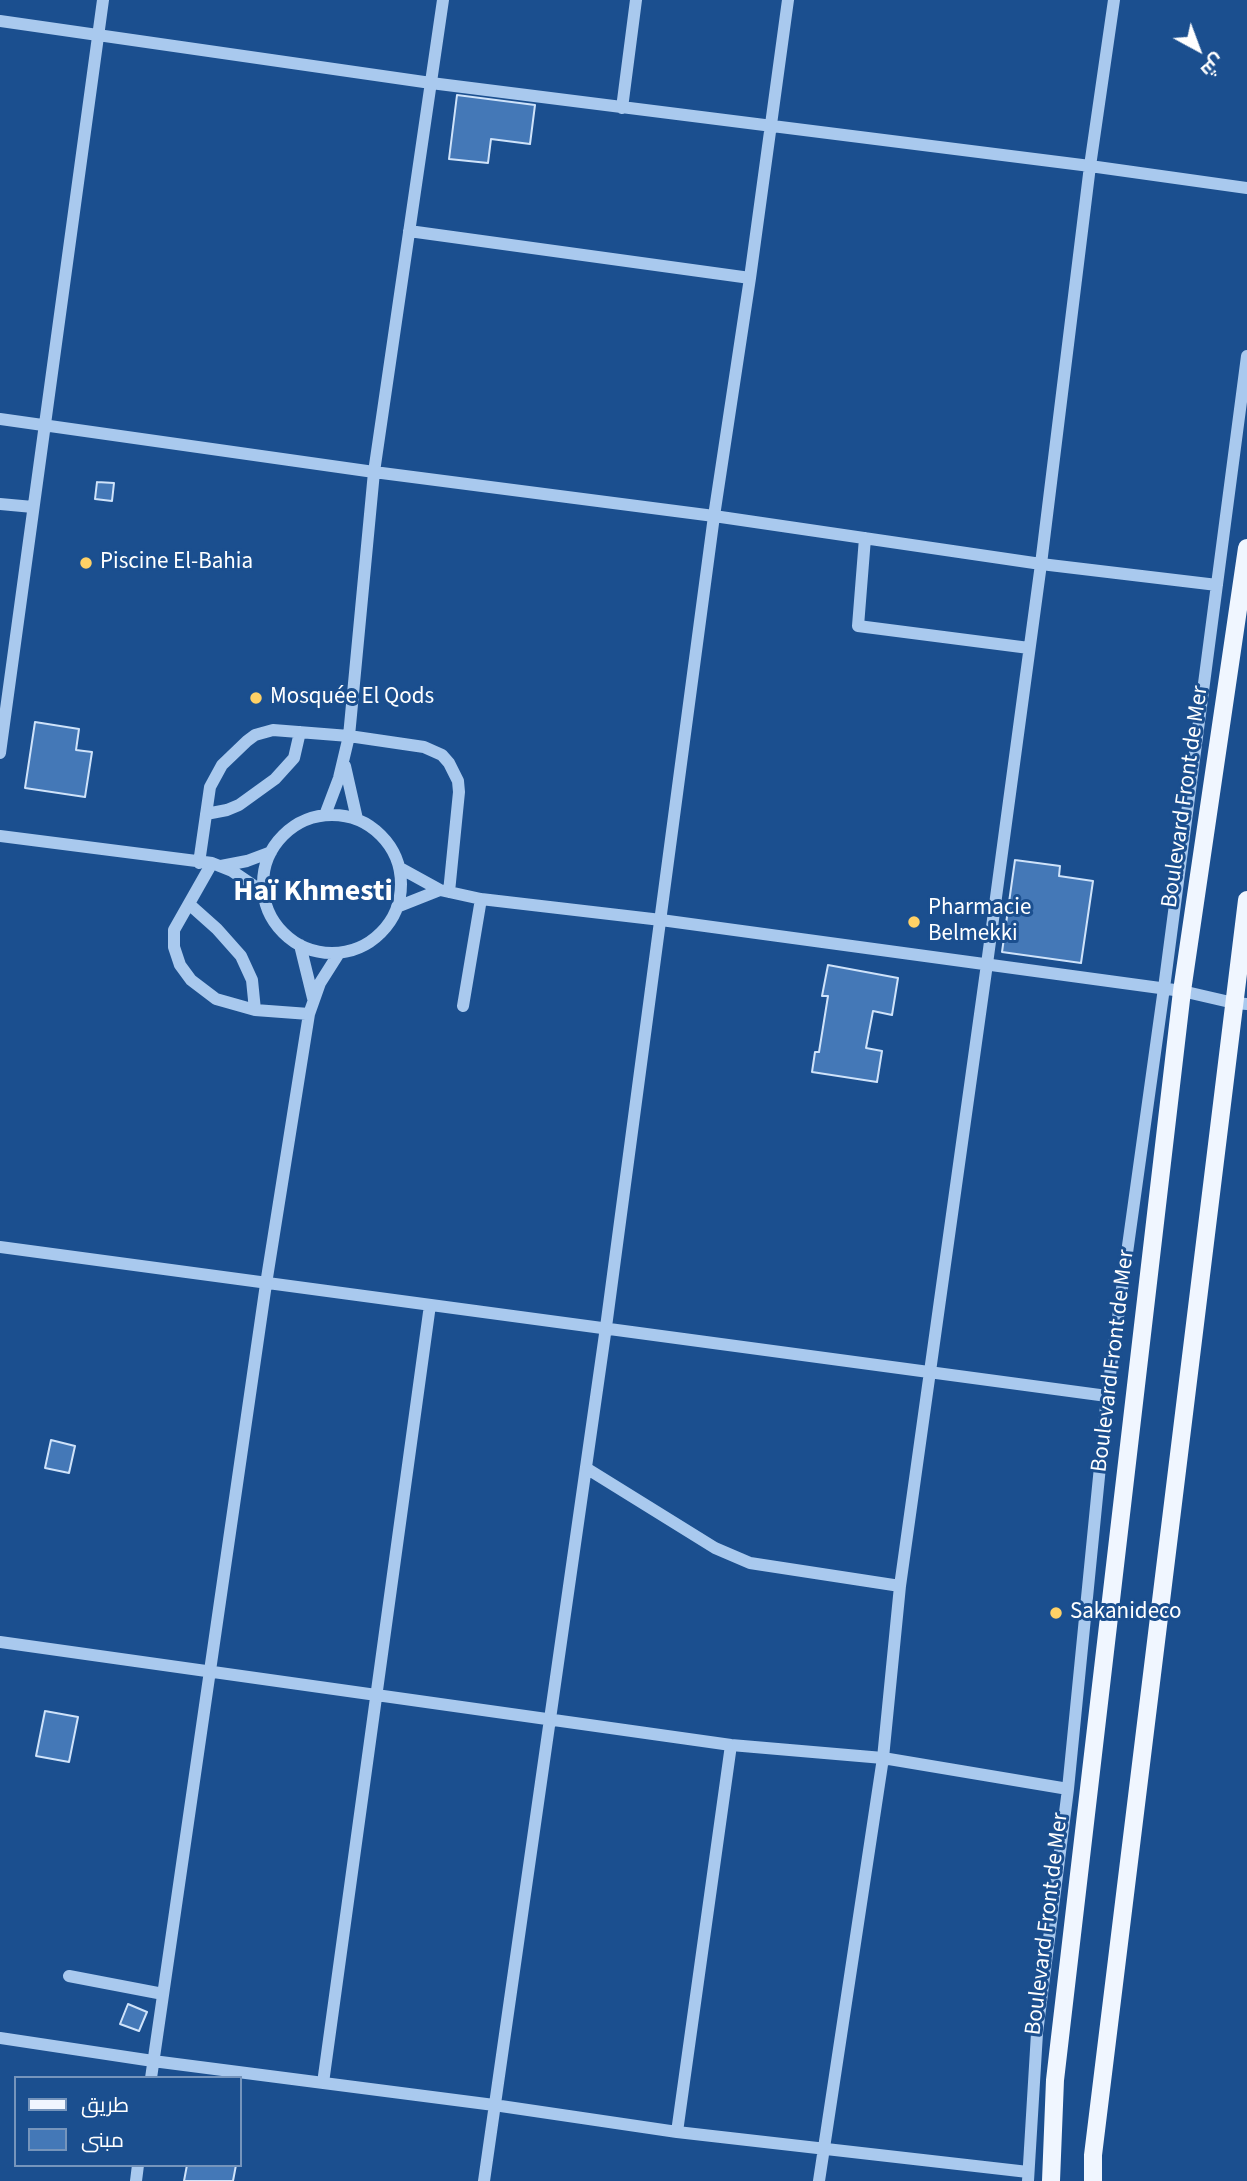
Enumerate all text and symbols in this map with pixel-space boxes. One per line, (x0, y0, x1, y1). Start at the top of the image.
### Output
north arrow (1163, 14, 1233, 84)
text: ش (1194, 47, 1230, 83)
place label: Piscine El-Bahia (100, 549, 253, 577)
marker: Piscine El-Bahia (78, 555, 94, 571)
place label: Mosquée El Qods (270, 684, 434, 712)
street label: Boulevard Front de Mer (1157, 684, 1215, 910)
marker: Mosquée El Qods (248, 690, 264, 706)
district label: Haï Khmesti (233, 875, 393, 911)
place label: Pharmacie Belmekki (928, 895, 1031, 949)
marker: Pharmacie Belmekki (906, 914, 922, 930)
street label: Boulevard Front de Mer (1087, 1248, 1141, 1474)
place label: Sakanideco (1070, 1599, 1182, 1627)
marker: Sakanideco (1048, 1605, 1064, 1621)
street label: Boulevard Front de Mer (1021, 1811, 1075, 2037)
legend (14, 2076, 242, 2167)
text: طريق (81, 2090, 129, 2120)
text: مبنى (81, 2125, 124, 2155)

